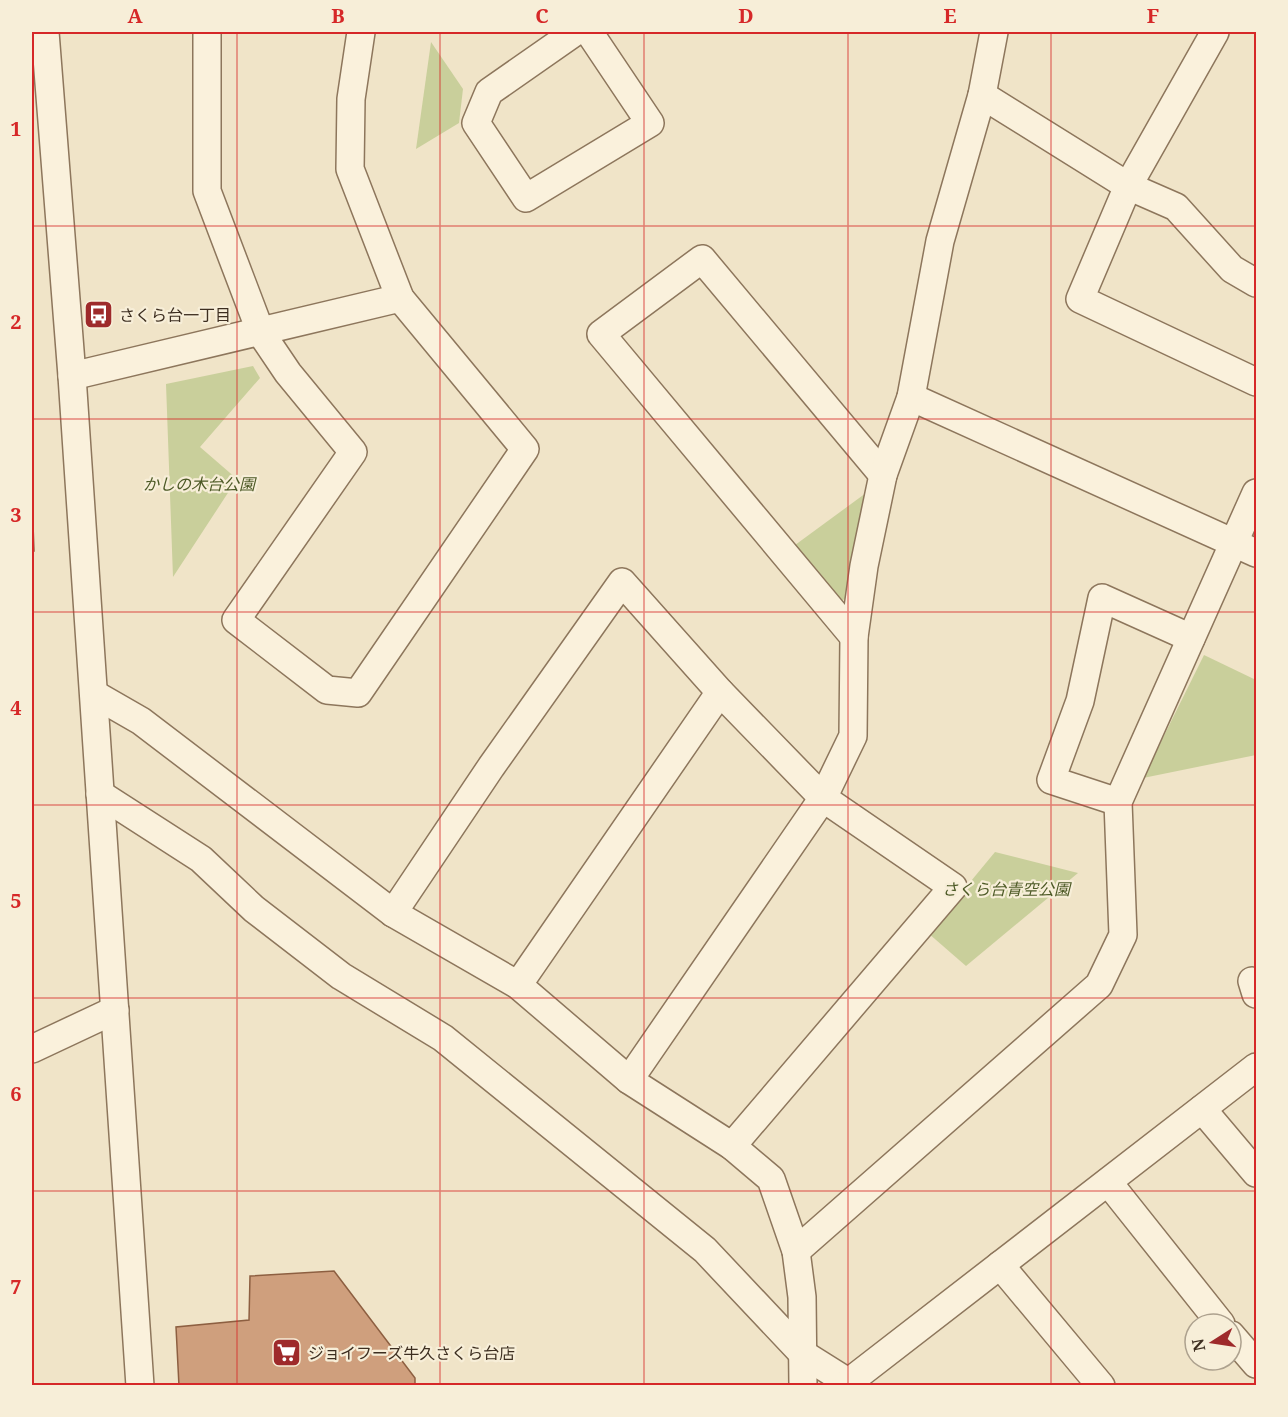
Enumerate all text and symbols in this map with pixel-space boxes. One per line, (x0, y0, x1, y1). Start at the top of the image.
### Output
text: A (127, 2, 143, 29)
text: B (331, 2, 345, 29)
text: C (535, 2, 549, 29)
text: D (738, 2, 754, 29)
text: E (943, 2, 957, 29)
text: F (1147, 2, 1159, 29)
text: 1 (10, 115, 22, 142)
bus stop icon: さくら台一丁目 (82, 299, 114, 331)
place label: さくら台一丁目 (119, 304, 231, 326)
text: 2 (10, 308, 22, 335)
park label: かしの木台公園 (143, 473, 257, 495)
text: 3 (10, 501, 22, 528)
text: 4 (10, 694, 22, 721)
park label: さくら台青空公園 (942, 878, 1072, 900)
text: 5 (10, 887, 22, 914)
text: 6 (10, 1080, 22, 1107)
text: 7 (10, 1273, 22, 1300)
north arrow (1183, 1312, 1243, 1372)
text: N (1186, 1336, 1210, 1354)
supermarket icon: ジョイフーズ牛久さくら台店 (271, 1337, 303, 1369)
place label: ジョイフーズ牛久さくら台店 (308, 1342, 515, 1364)

